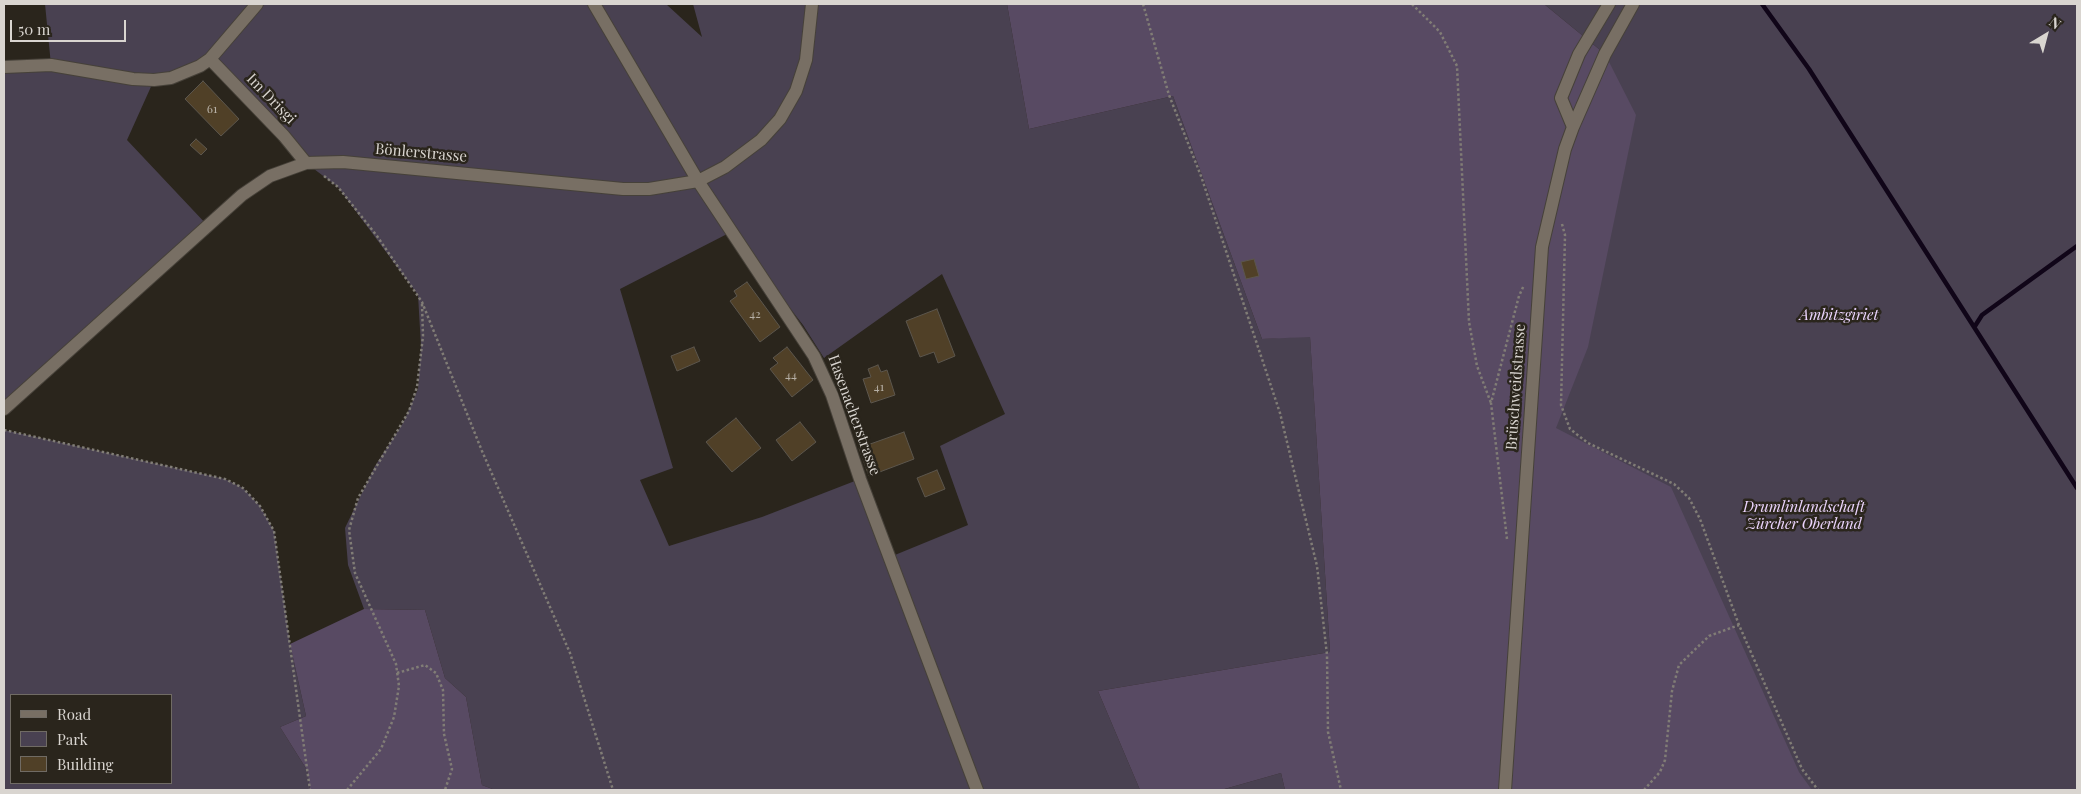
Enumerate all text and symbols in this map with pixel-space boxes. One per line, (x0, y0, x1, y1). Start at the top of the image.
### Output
scale bar (12, 10, 129, 42)
north arrow (2021, 10, 2071, 60)
text: N (2046, 12, 2065, 33)
text: 50 m (18, 19, 50, 39)
street label: Im Drisgi (243, 70, 299, 128)
house number: 61 (207, 102, 217, 116)
street label: Bönlerstrasse (374, 140, 468, 166)
park label: Ambitzgiriet (1799, 306, 1879, 324)
house number: 42 (749, 307, 761, 321)
street label: Brüschweidstrasse (1503, 323, 1529, 451)
street label: Hasenacherstrasse (824, 352, 884, 478)
house number: 44 (785, 368, 797, 382)
house number: 41 (874, 380, 884, 394)
park label: Drumlinlandschaft Zürcher Oberland (1743, 498, 1865, 533)
legend (10, 694, 172, 784)
text: Road (57, 704, 91, 724)
text: Park (57, 729, 88, 749)
text: Building (57, 754, 113, 774)

